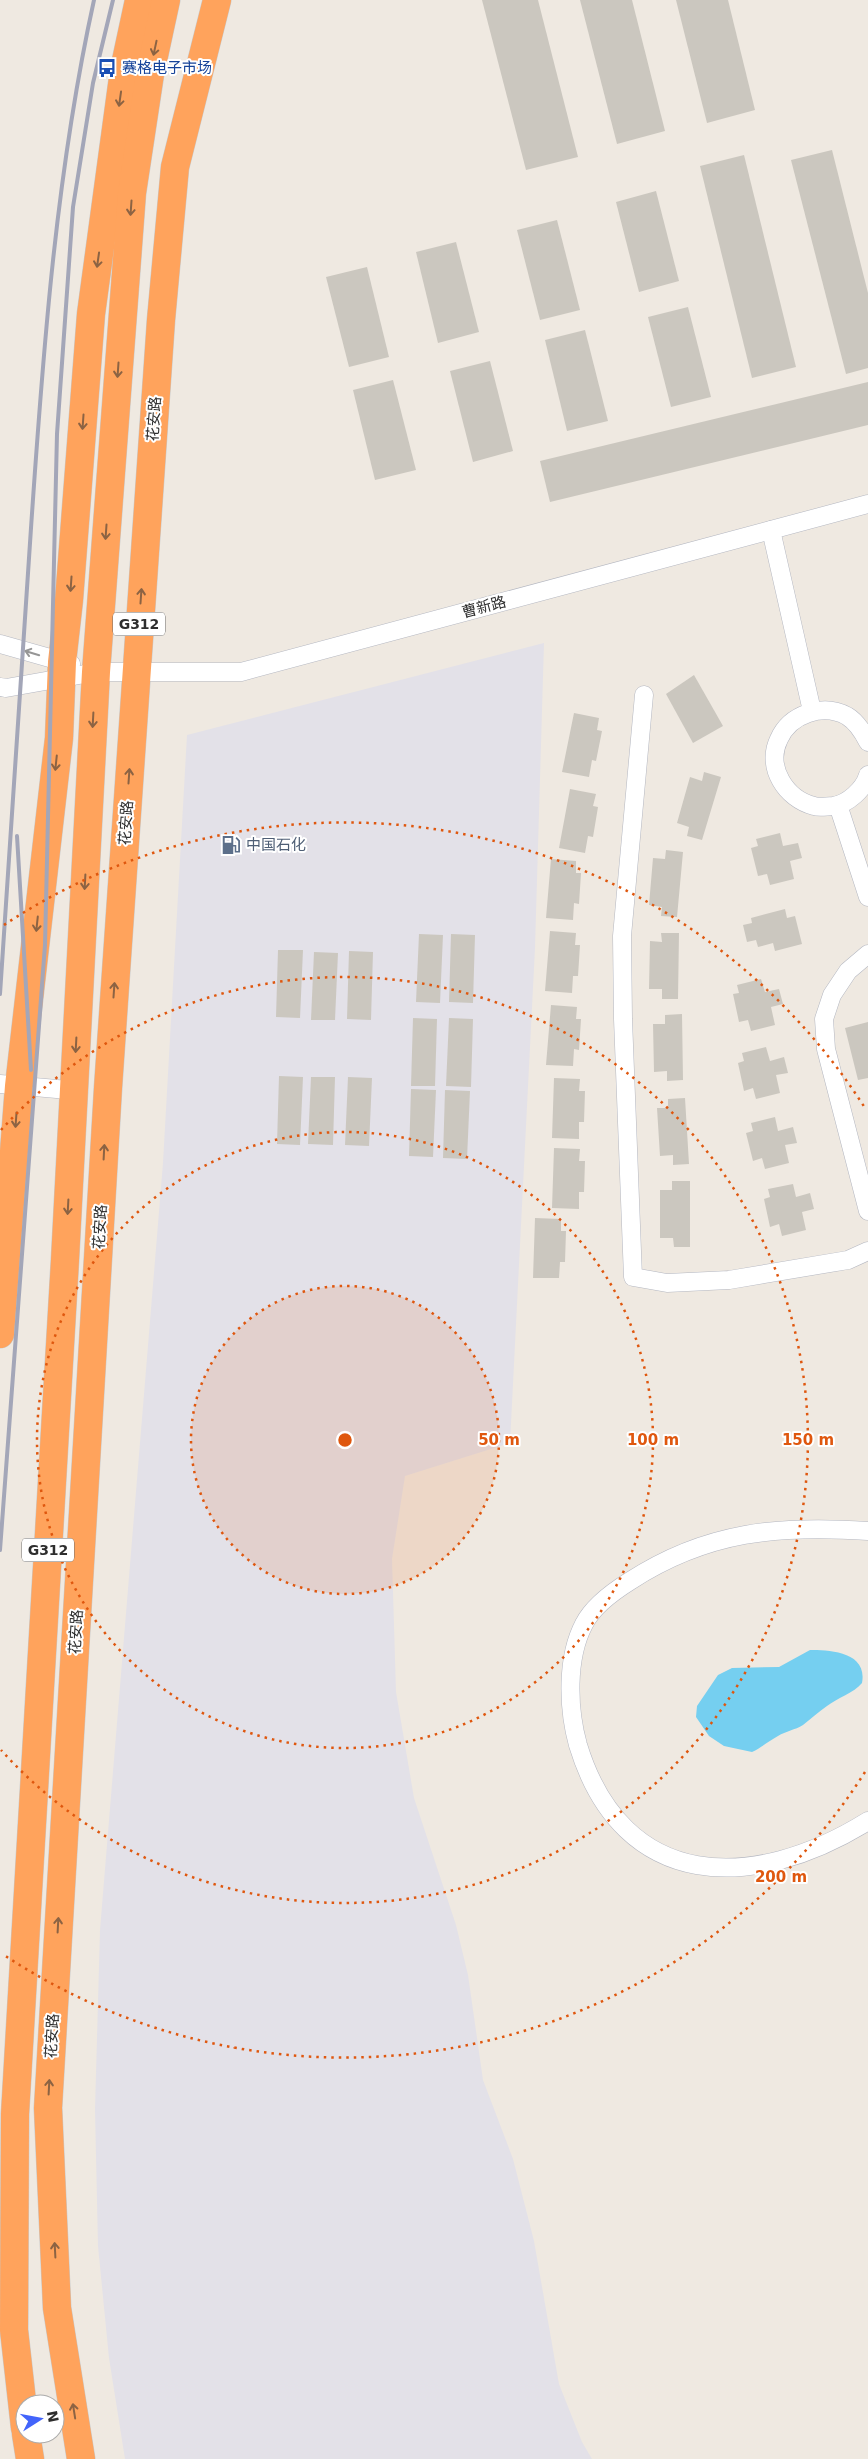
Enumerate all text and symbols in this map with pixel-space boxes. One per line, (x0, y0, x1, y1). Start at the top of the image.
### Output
one-way arrow (150, 39, 159, 55)
bus stop icon: 赛格电子市场 (96, 57, 118, 79)
place label: 赛格电子市场 (122, 59, 212, 77)
one-way arrow (114, 91, 124, 107)
one-way arrow (126, 200, 135, 216)
one-way arrow (93, 252, 103, 268)
one-way arrow (114, 362, 123, 378)
street label: 花安路 (143, 396, 165, 442)
one-way arrow (78, 414, 87, 430)
one-way arrow (102, 524, 111, 540)
one-way arrow (66, 576, 75, 592)
one-way arrow (137, 588, 146, 604)
street label: 曹新路 (460, 592, 508, 622)
road number: G312 (113, 612, 165, 636)
one-way arrow (25, 647, 41, 657)
one-way arrow (89, 712, 98, 728)
one-way arrow (51, 754, 61, 770)
one-way arrow (124, 768, 134, 784)
street label: 花安路 (115, 800, 137, 846)
fuel station icon: 中国石化 (220, 834, 242, 856)
place label: 中国石化 (246, 836, 306, 854)
one-way arrow (80, 874, 89, 890)
one-way arrow (32, 916, 42, 932)
one-way arrow (110, 983, 119, 999)
one-way arrow (72, 1036, 81, 1052)
one-way arrow (12, 1112, 21, 1128)
one-way arrow (99, 1145, 108, 1161)
one-way arrow (64, 1199, 73, 1215)
street label: 花安路 (90, 1204, 110, 1250)
centre of rings (336, 1431, 354, 1449)
text: 50 m (478, 1431, 520, 1449)
text: 100 m (627, 1431, 679, 1449)
text: 150 m (782, 1431, 834, 1449)
road number: G312 (22, 1538, 74, 1562)
street label: 花安路 (66, 1609, 86, 1655)
text: 200 m (755, 1868, 807, 1886)
one-way arrow (54, 1917, 63, 1933)
street label: 花安路 (42, 2013, 62, 2059)
one-way arrow (44, 2080, 53, 2096)
one-way arrow (50, 2242, 59, 2258)
north arrow (15, 2394, 65, 2444)
one-way arrow (68, 2403, 78, 2419)
text: N (44, 2409, 62, 2424)

